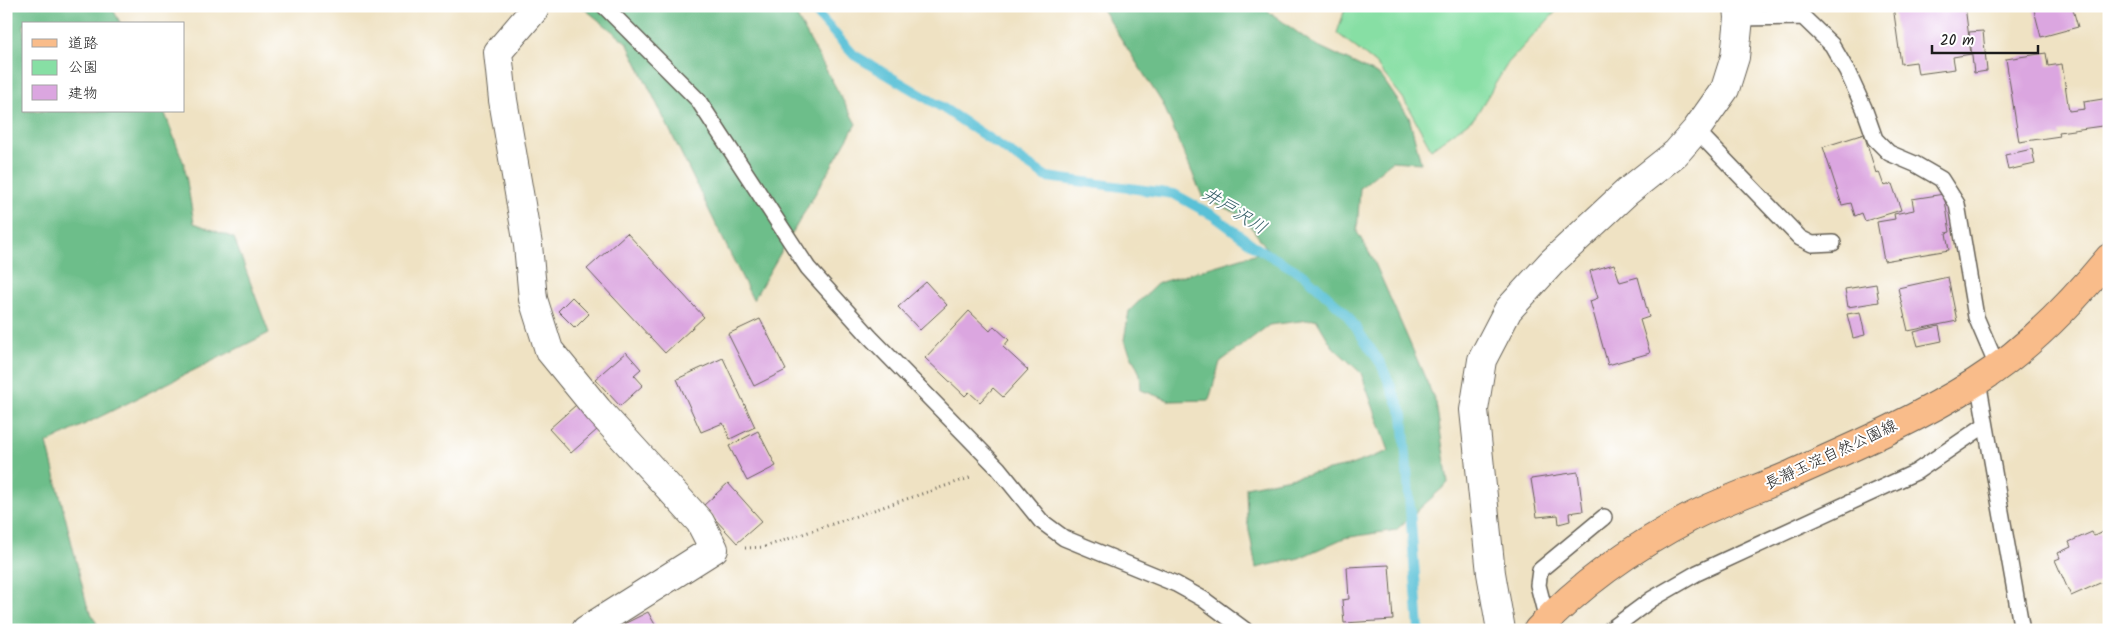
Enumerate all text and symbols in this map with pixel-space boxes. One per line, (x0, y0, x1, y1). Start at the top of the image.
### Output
legend (22, 22, 185, 112)
scale bar (1932, 22, 2039, 54)
text: 20 m (1940, 29, 1974, 53)
text: 道路 (68, 32, 98, 56)
text: 公園 (68, 56, 98, 80)
text: 建物 (68, 82, 98, 106)
water label: 井戸沢川 (1196, 181, 1272, 243)
street label: 長瀞玉淀自然公園線 (1760, 413, 1902, 497)

